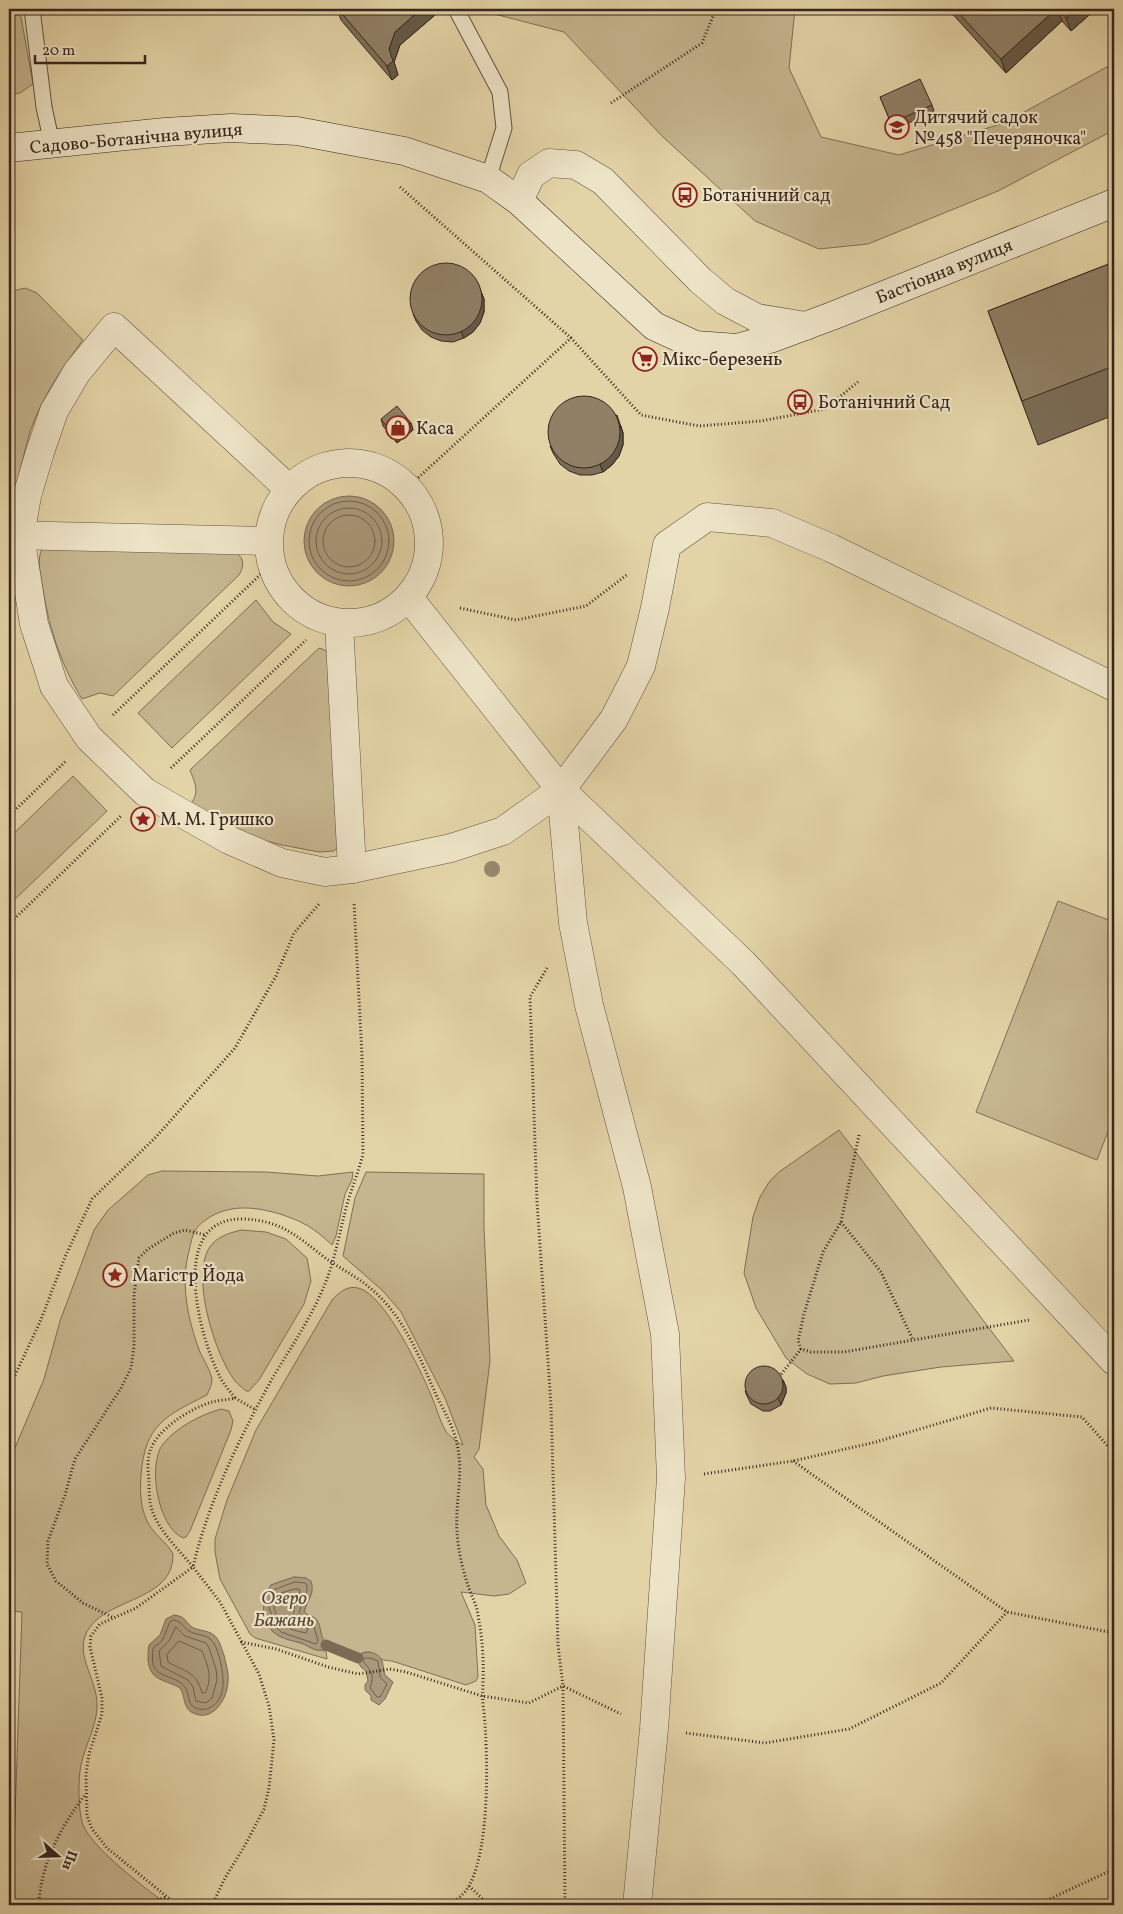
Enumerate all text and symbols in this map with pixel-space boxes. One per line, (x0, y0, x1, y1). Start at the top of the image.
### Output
scale bar (35, 32, 145, 64)
text: 20 m (42, 41, 75, 62)
place label: Дитячий садок №458 "Печеряночка" (914, 106, 1086, 152)
school or university icon: Дитячий садок №458 "Печеряночка" (884, 114, 910, 140)
street label: Садово-Ботанічна вулиця (29, 118, 244, 161)
bus stop icon: Ботанічний сад (672, 182, 698, 208)
place label: Ботанічний сад (702, 184, 830, 209)
street label: Бастіонна вулиця (872, 234, 1017, 311)
supermarket icon: Мікс-березень (632, 346, 658, 372)
place label: Мікс-березень (662, 348, 782, 373)
bus stop icon: Ботанічний Сад (787, 389, 813, 415)
place label: Ботанічний Сад (818, 391, 950, 416)
shop icon: Каса (385, 415, 411, 441)
place label: Каса (416, 417, 454, 442)
place icon: М. М. Гришко (130, 806, 156, 832)
place label: М. М. Гришко (160, 808, 274, 833)
place icon: Магістр Йода (102, 1262, 128, 1288)
place label: Магістр Йода (132, 1264, 244, 1289)
water label: Озеро Бажань (254, 1586, 314, 1634)
north arrow (32, 1832, 82, 1882)
text: Пн (56, 1847, 81, 1873)

